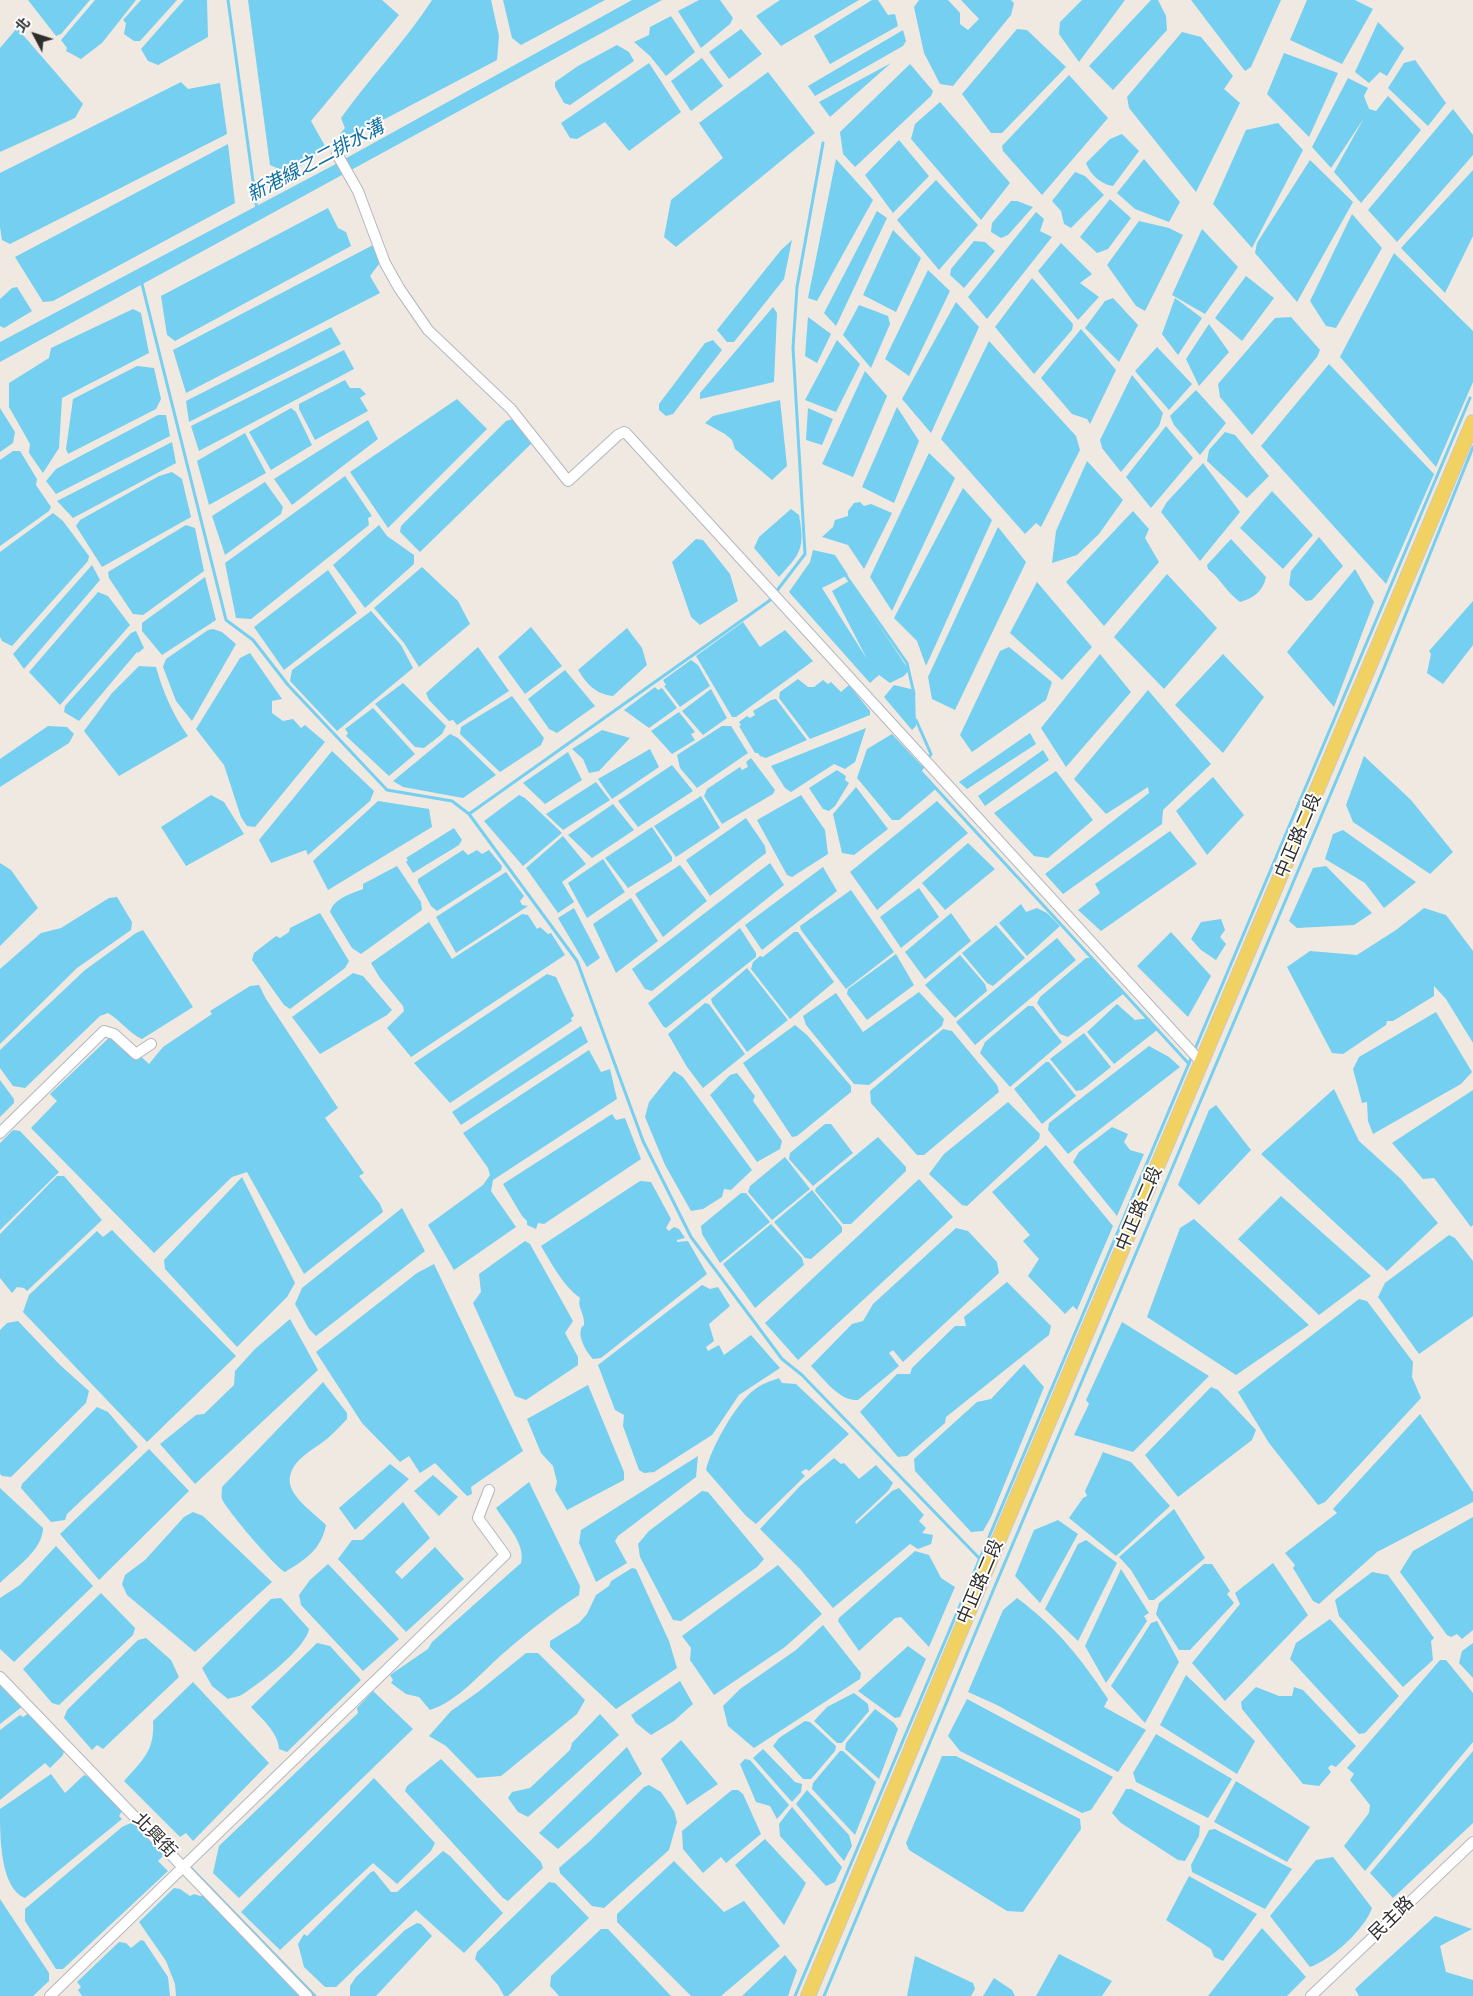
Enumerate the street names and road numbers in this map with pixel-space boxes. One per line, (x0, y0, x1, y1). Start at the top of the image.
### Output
street label: 中正路二段 (1271, 790, 1327, 882)
street label: 中正路二段 (1112, 1163, 1168, 1255)
street label: 中正路二段 (953, 1536, 1009, 1628)
street label: 北興街 (127, 1809, 181, 1863)
street label: 民主路 (1365, 1892, 1419, 1946)

